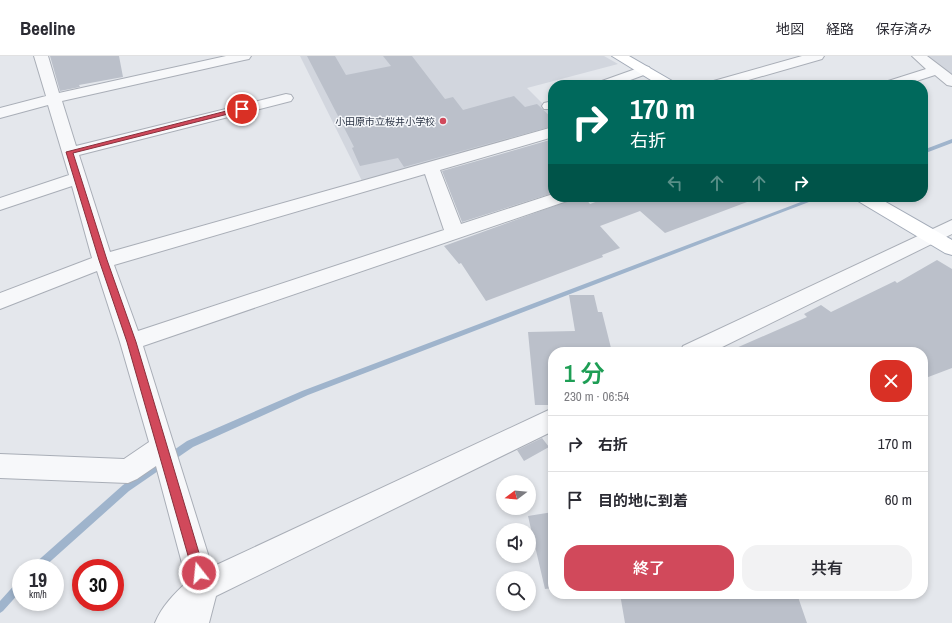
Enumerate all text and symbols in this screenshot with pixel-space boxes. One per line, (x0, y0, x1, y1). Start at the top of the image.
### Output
text: Beeline (20, 15, 75, 41)
text: 地図 (776, 20, 804, 38)
text: 経路 (826, 20, 854, 38)
text: 保存済み (876, 20, 932, 38)
text: 170 m (630, 90, 695, 128)
pin (225, 92, 259, 126)
icon: right (564, 96, 616, 148)
icon: arrive (231, 98, 253, 120)
place label: 小田原市立桜井小学校 (335, 115, 435, 128)
marker: 小田原市立桜井小学校 (438, 116, 448, 126)
text: 右折 (630, 128, 666, 153)
icon: left (664, 172, 686, 194)
icon: ahead (706, 172, 728, 194)
icon: ahead (748, 172, 770, 194)
icon: right (790, 172, 812, 194)
text: 1 分 (564, 357, 604, 389)
button: close (870, 360, 912, 402)
text: 230 m · 06:54 (564, 388, 629, 405)
icon: right (564, 433, 586, 455)
text: 170 m (878, 433, 912, 454)
text: 右折 (598, 434, 628, 455)
north arrow (496, 475, 536, 515)
map controls (496, 475, 536, 611)
icon: arrive (564, 489, 586, 511)
text: 60 m (885, 489, 912, 510)
text: 目的地に到着 (598, 490, 688, 511)
button: sound (496, 523, 536, 563)
button: 終了 (564, 545, 734, 591)
button: 共有 (742, 545, 912, 591)
position arrow (178, 552, 220, 594)
speed limit sign: 30 (72, 559, 124, 611)
text: 19 (29, 566, 47, 593)
button: search (496, 571, 536, 611)
text: km/h (29, 588, 47, 601)

